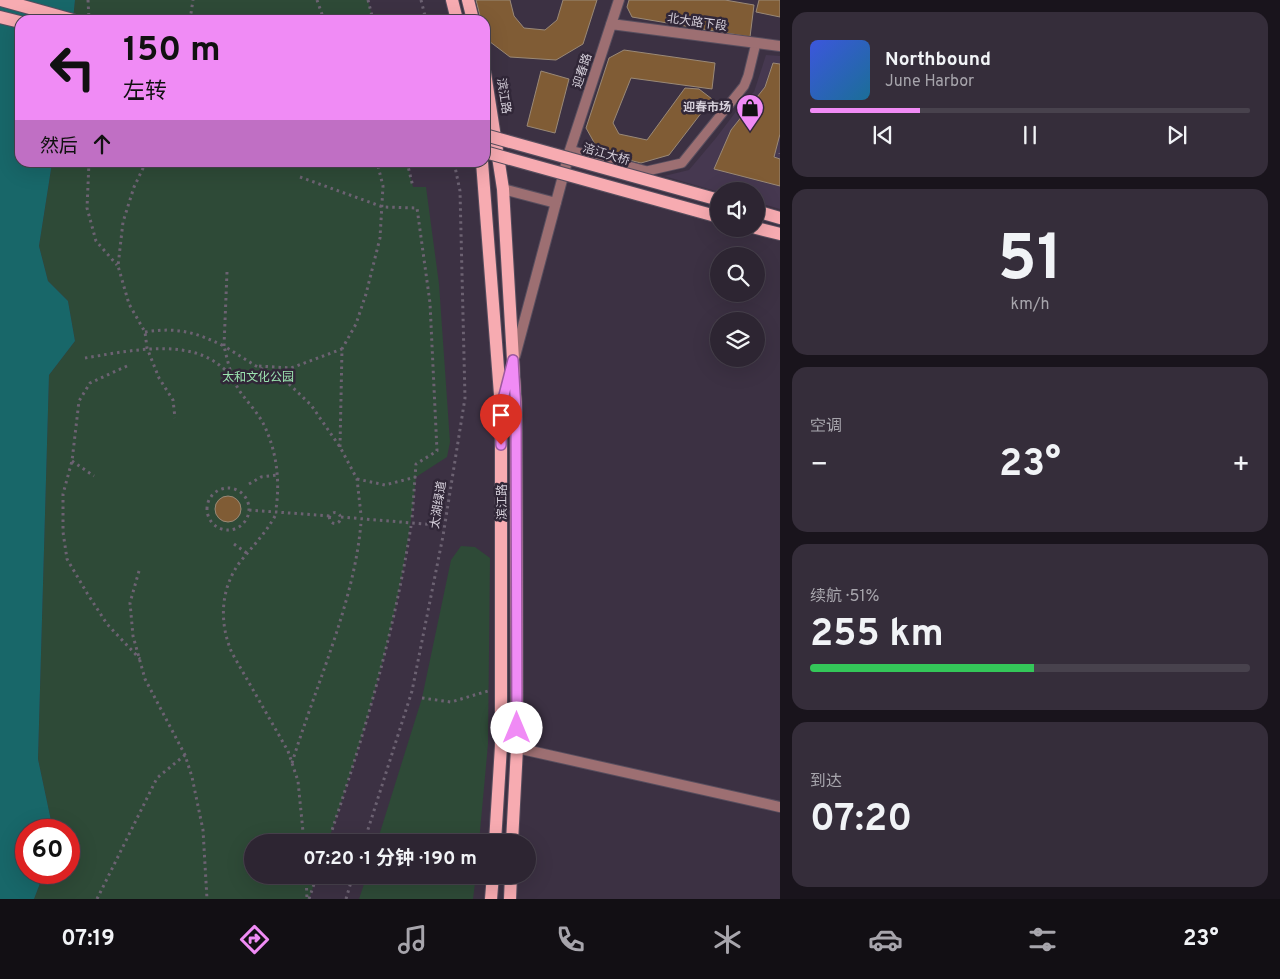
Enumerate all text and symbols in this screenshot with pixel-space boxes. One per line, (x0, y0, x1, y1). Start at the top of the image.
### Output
street label: 北大路下段 (666, 11, 728, 35)
text: 150 m (123, 29, 221, 73)
icon: left (40, 35, 105, 100)
text: Northbound (885, 48, 991, 72)
street label: 迎春路 (570, 51, 596, 91)
text: June Harbor (885, 72, 974, 92)
street label: 滨江路 (492, 77, 514, 115)
text: 左转 (123, 79, 167, 106)
shop icon: 迎春市场 (735, 93, 765, 132)
place label: 迎春市场 (683, 100, 731, 116)
icon: previous (869, 121, 897, 149)
icon: pause (1016, 121, 1044, 149)
icon: next (1163, 121, 1191, 149)
icon: ahead (88, 130, 116, 158)
text: 然后 (40, 135, 78, 159)
street label: 涪江大桥 (581, 141, 631, 169)
map controls (710, 182, 765, 367)
button: sound (710, 182, 765, 237)
text: 51 (997, 221, 1063, 303)
button: search (710, 247, 765, 302)
text: km/h (1011, 295, 1049, 315)
button: layers (710, 312, 765, 367)
park label: 太和文化公园 (222, 370, 294, 386)
pin (480, 394, 522, 445)
icon: arrive (487, 401, 515, 429)
text: 空调 (810, 417, 842, 437)
text: 23° (999, 441, 1061, 490)
text: − (810, 448, 828, 484)
text: + (1232, 448, 1250, 484)
street label: 太湖绿道 (427, 480, 451, 530)
street label: 滨江路 (495, 484, 511, 520)
text: 续航 · 51% (810, 587, 879, 607)
text: 255 km (810, 611, 944, 660)
position arrow (490, 701, 542, 753)
text: 到达 (810, 772, 842, 792)
text: 07:20 (810, 796, 912, 845)
speed limit sign: 60 (15, 819, 80, 884)
text: 07:20 · 1 分钟 · 190 m (303, 847, 477, 871)
icon: directions (237, 922, 272, 957)
icon: music (395, 922, 430, 957)
icon: phone (553, 922, 588, 957)
icon: climate (710, 922, 745, 957)
icon: car (868, 922, 903, 957)
icon: filters (1025, 922, 1060, 957)
text: 07:19 (61, 926, 115, 953)
text: 23° (1183, 926, 1219, 953)

